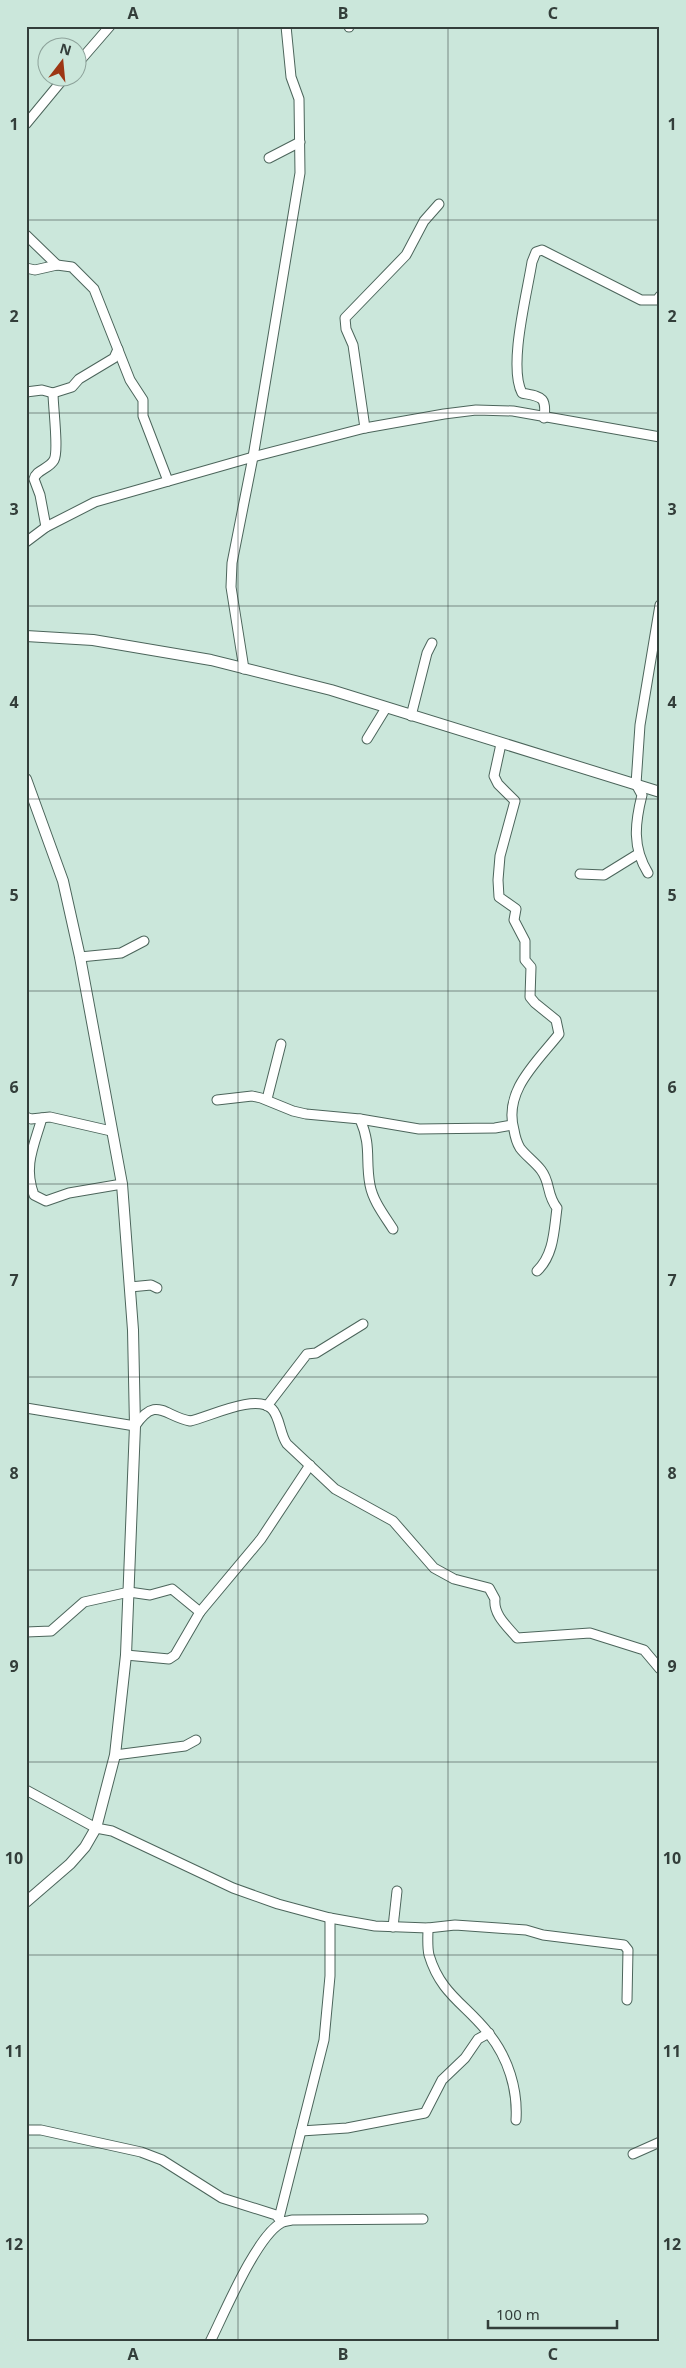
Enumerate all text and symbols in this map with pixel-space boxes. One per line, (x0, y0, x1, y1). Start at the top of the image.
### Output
text: A (127, 2, 139, 24)
text: B (338, 2, 348, 24)
text: C (548, 2, 558, 24)
north arrow (38, 38, 88, 88)
text: N (58, 38, 74, 60)
text: 1 (9, 113, 19, 135)
text: 1 (667, 113, 677, 135)
text: 2 (9, 305, 19, 327)
text: 2 (667, 305, 677, 327)
text: 3 (9, 498, 19, 520)
text: 3 (667, 498, 677, 520)
text: 4 (9, 691, 19, 713)
text: 4 (667, 691, 677, 713)
text: 5 (9, 884, 19, 906)
text: 5 (667, 884, 677, 906)
text: 6 (9, 1076, 19, 1098)
text: 6 (667, 1076, 677, 1098)
text: 7 (9, 1269, 19, 1291)
text: 7 (667, 1269, 677, 1291)
text: 8 (9, 1462, 19, 1484)
text: 8 (667, 1462, 677, 1484)
text: 9 (9, 1655, 19, 1677)
text: 9 (667, 1655, 677, 1677)
text: 10 (5, 1847, 23, 1869)
text: 10 (663, 1847, 681, 1869)
text: 11 (5, 2040, 23, 2062)
text: 11 (663, 2040, 681, 2062)
text: 12 (5, 2233, 23, 2255)
text: 12 (663, 2233, 681, 2255)
scale bar (488, 2298, 617, 2330)
text: 100 m (496, 2304, 540, 2324)
text: A (127, 2343, 139, 2365)
text: B (338, 2343, 348, 2365)
text: C (548, 2343, 558, 2365)

